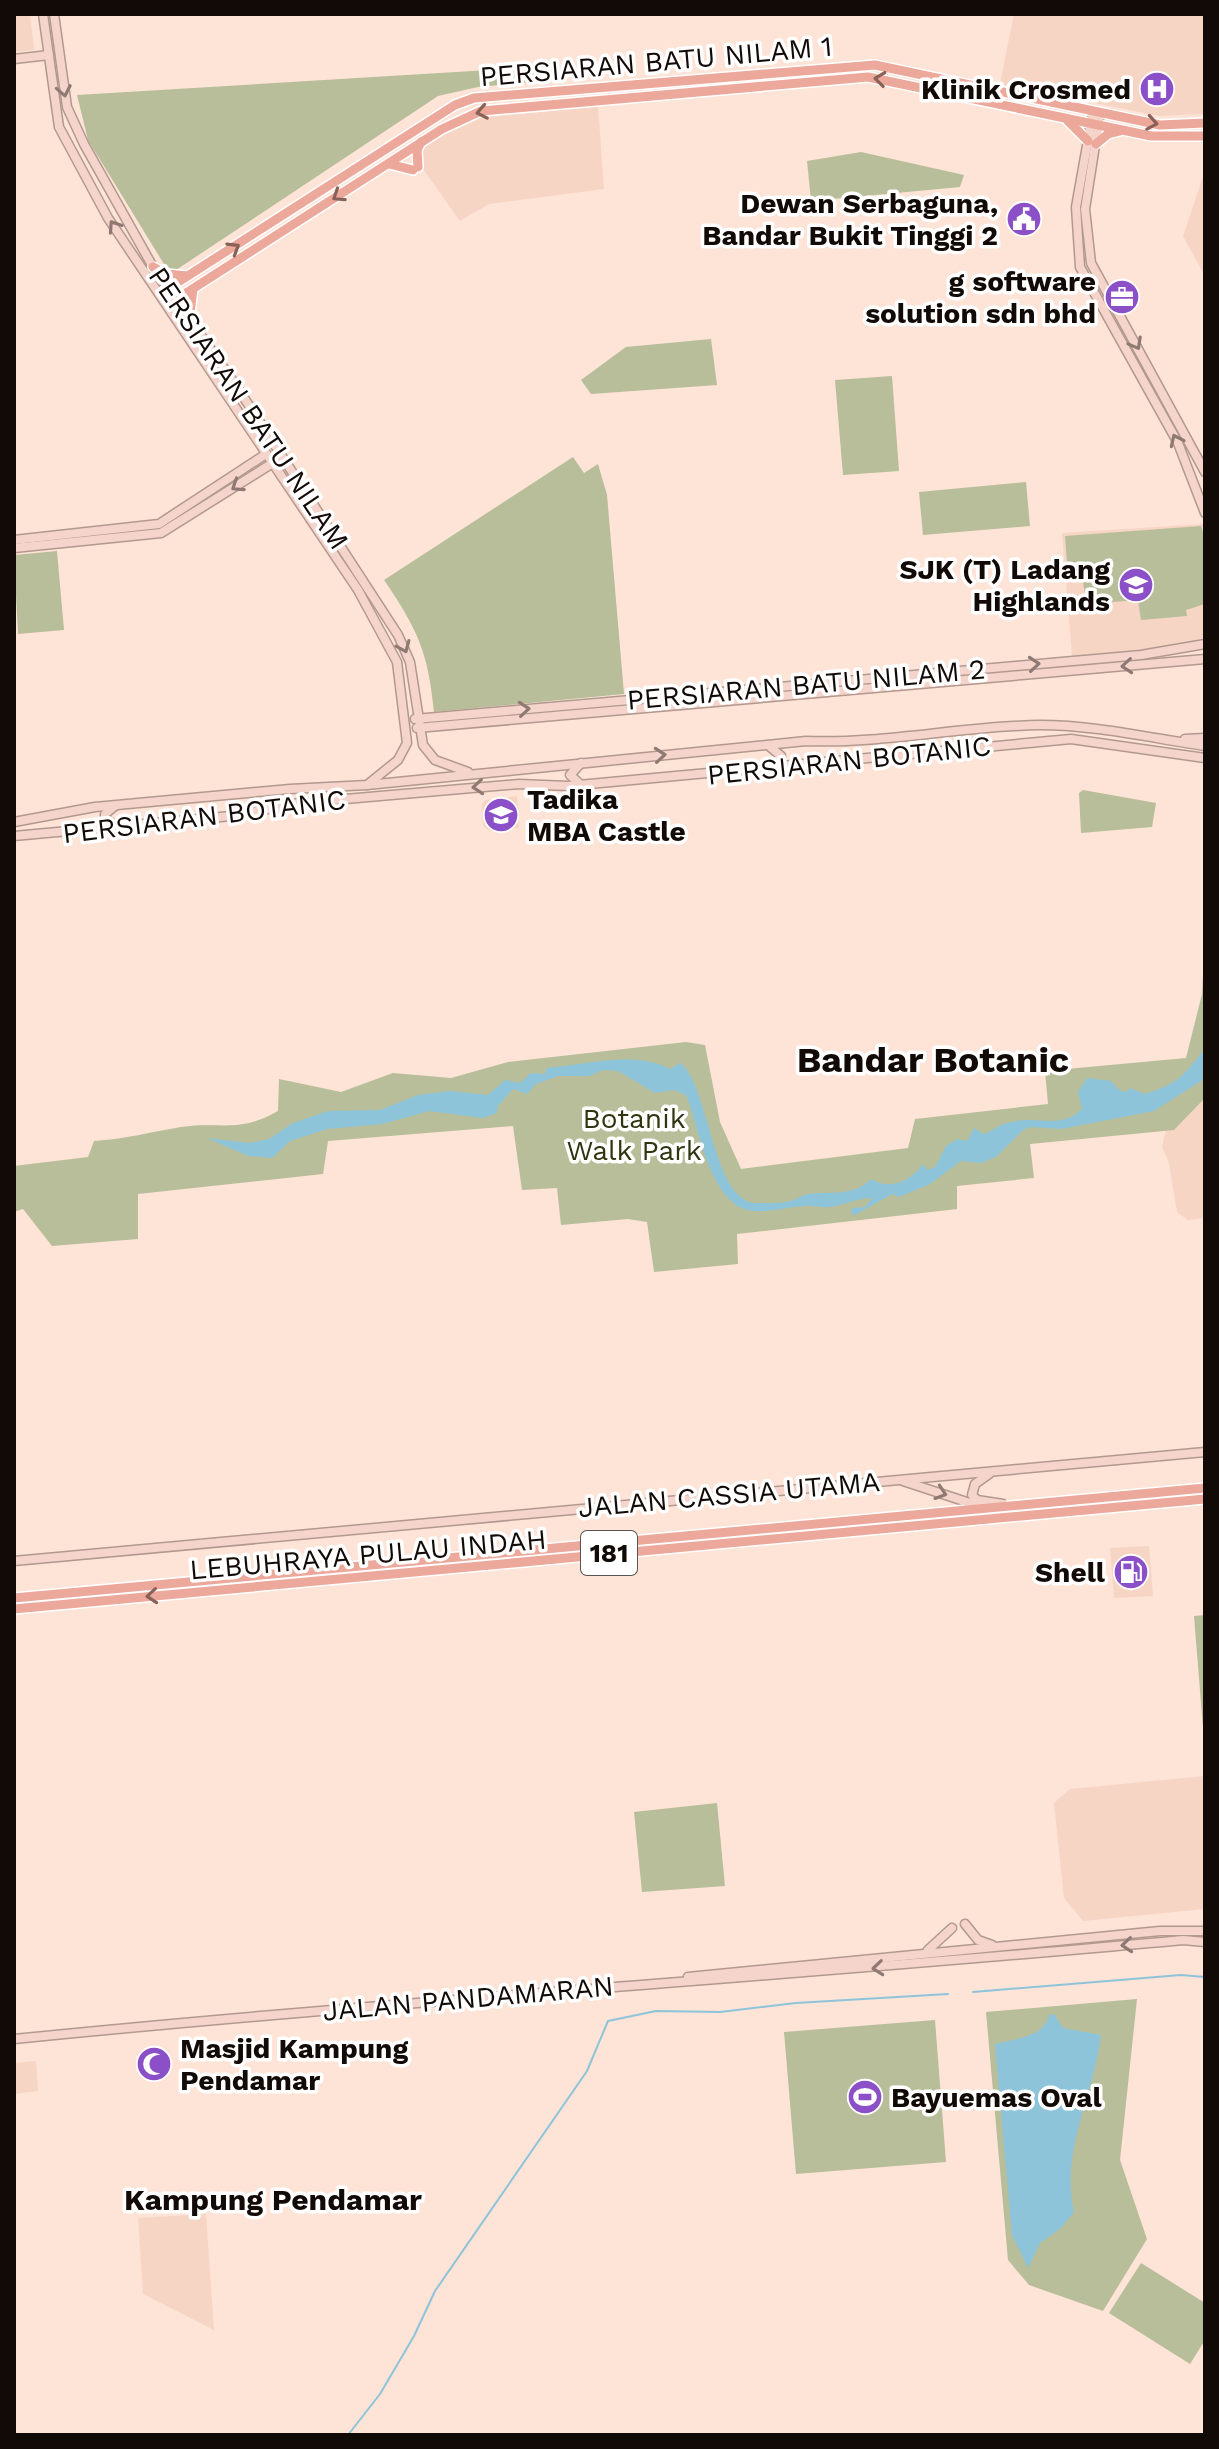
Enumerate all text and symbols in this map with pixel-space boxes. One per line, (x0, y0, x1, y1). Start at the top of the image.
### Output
street label: PERSIARAN BATU NILAM 1 (478, 30, 834, 93)
hospital icon: Klinik Crosmed (1138, 70, 1176, 108)
one-way arrow (873, 71, 886, 88)
place label: Klinik Crosmed (921, 73, 1131, 106)
one-way arrow (54, 85, 71, 98)
one-way arrow (475, 103, 489, 120)
one-way arrow (1146, 114, 1159, 131)
one-way arrow (332, 187, 347, 202)
place label: Dewan Serbaguna, Bandar Bukit Tinggi 2 (702, 187, 998, 252)
public building icon: Dewan Serbaguna, Bandar Bukit Tinggi 2 (1005, 200, 1043, 238)
one-way arrow (109, 221, 124, 235)
one-way arrow (225, 242, 239, 257)
street label: PERSIARAN BATU NILAM (142, 261, 356, 556)
place label: g software solution sdn bhd (865, 265, 1096, 330)
office icon: g software solution sdn bhd (1103, 278, 1141, 316)
one-way arrow (1126, 336, 1142, 350)
one-way arrow (1170, 434, 1186, 449)
one-way arrow (231, 477, 245, 492)
place label: SJK (T) Ladang Highlands (899, 553, 1110, 618)
school or university icon: SJK (T) Ladang Highlands (1117, 566, 1155, 604)
one-way arrow (394, 639, 410, 653)
street label: PERSIARAN BATU NILAM 2 (626, 652, 987, 717)
one-way arrow (1027, 656, 1040, 673)
one-way arrow (1120, 657, 1133, 674)
one-way arrow (517, 700, 530, 717)
street label: PERSIARAN BOTANIC (706, 729, 993, 792)
one-way arrow (654, 747, 667, 764)
one-way arrow (471, 778, 484, 795)
street label: PERSIARAN BOTANIC (61, 783, 348, 850)
place label: Tadika MBA Castle (527, 783, 686, 848)
school or university icon: Tadika MBA Castle (482, 796, 520, 834)
district label: Bandar Botanic (797, 1039, 1069, 1081)
park label: Botanik Walk Park (566, 1102, 702, 1167)
street label: JALAN CASSIA UTAMA (577, 1465, 881, 1524)
one-way arrow (933, 1484, 947, 1500)
street label: LEBUHRAYA PULAU INDAH (188, 1522, 548, 1587)
road number: 181 (581, 1531, 637, 1575)
fuel station icon: Shell (1112, 1553, 1150, 1591)
place label: Shell (1035, 1556, 1106, 1589)
one-way arrow (145, 1588, 158, 1605)
one-way arrow (1120, 1936, 1133, 1953)
one-way arrow (871, 1959, 884, 1976)
street label: JALAN PANDAMARAN (321, 1969, 615, 2028)
place label: Masjid Kampung Pendamar (180, 2032, 408, 2097)
mosque icon: Masjid Kampung Pendamar (135, 2045, 173, 2083)
sports icon: Bayuemas Oval (846, 2078, 884, 2116)
place label: Bayuemas Oval (891, 2081, 1103, 2114)
district label: Kampung Pendamar (124, 2182, 422, 2217)

